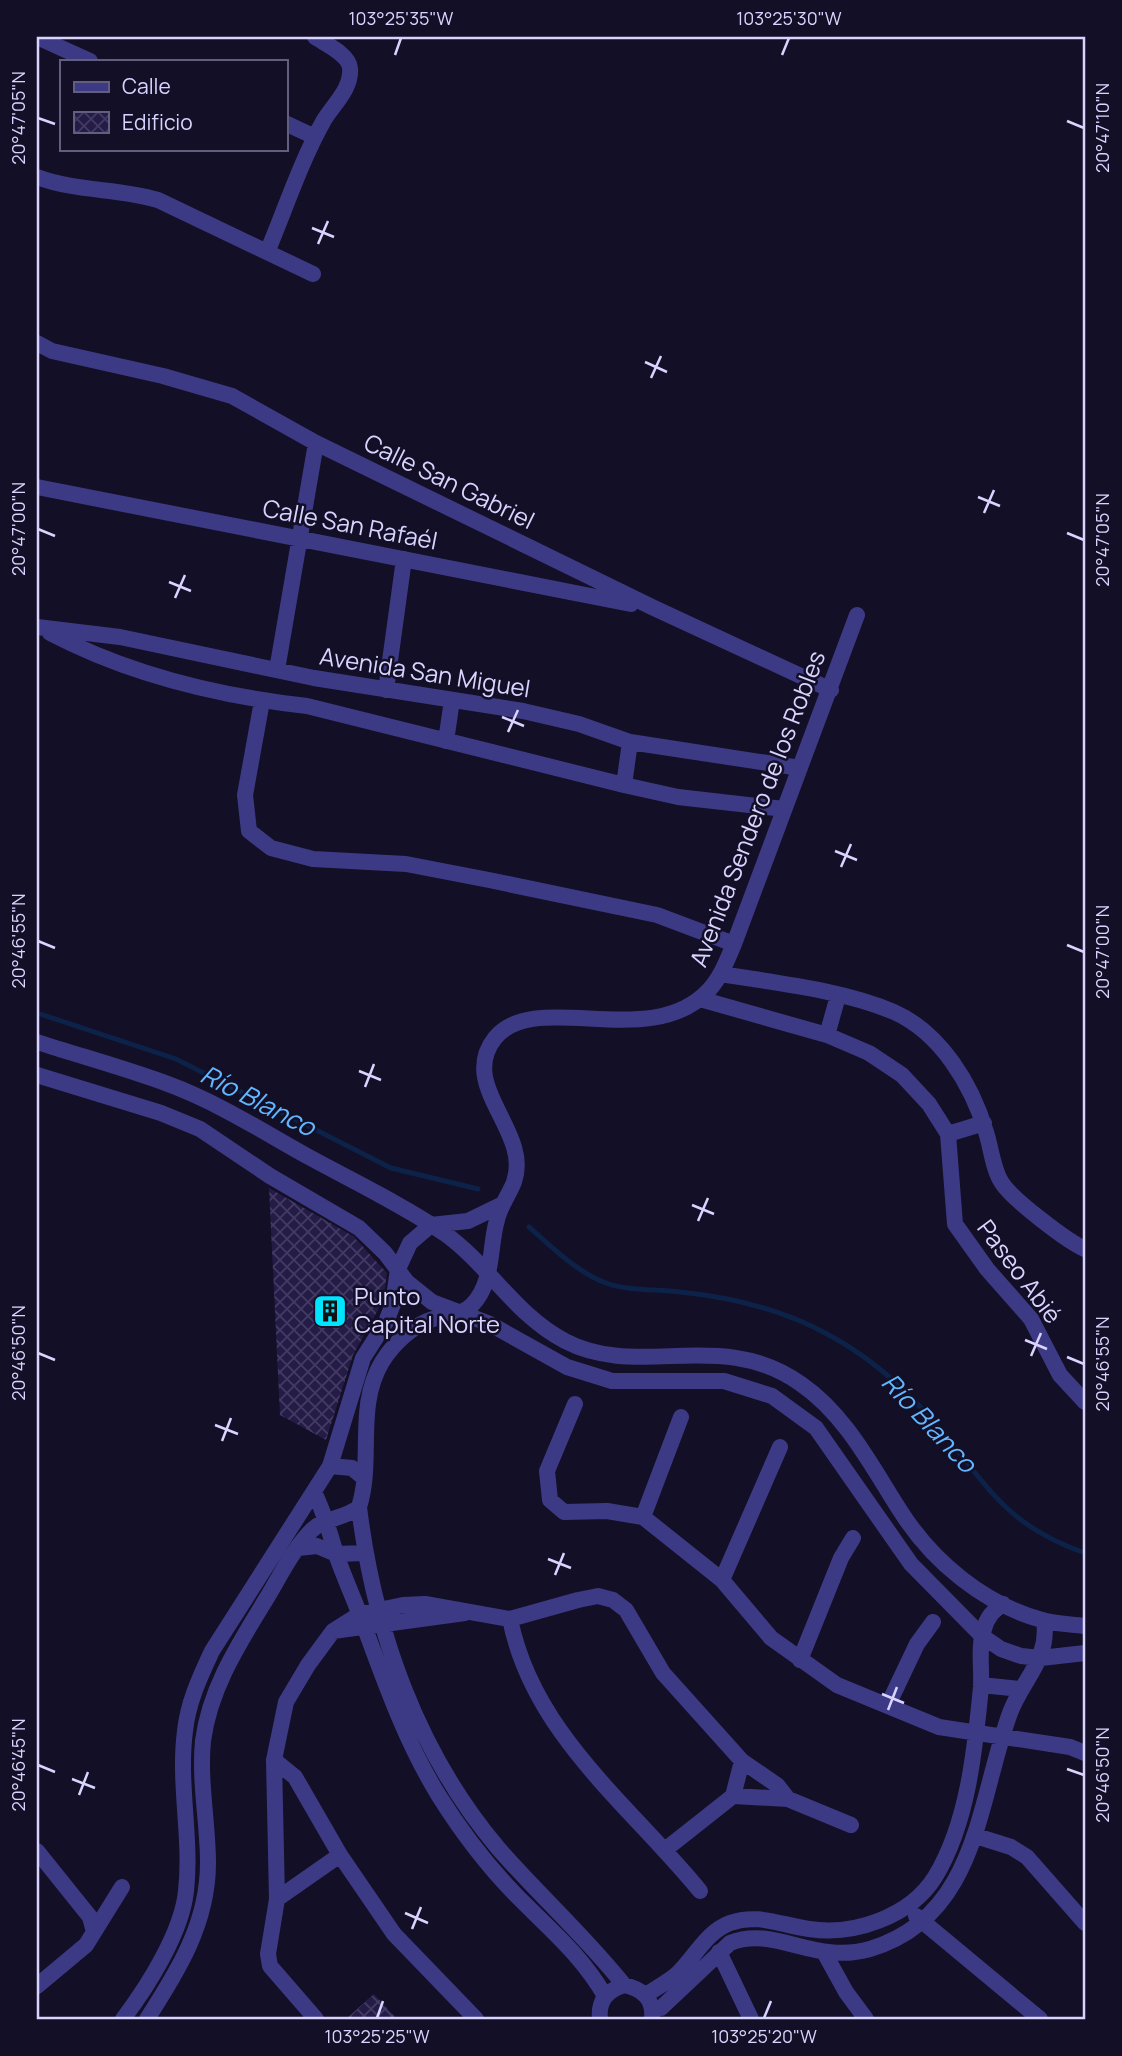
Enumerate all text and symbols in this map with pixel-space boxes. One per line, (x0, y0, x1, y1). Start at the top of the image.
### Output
text: 103°25'35"W (349, 6, 454, 30)
text: 103°25'30"W (736, 6, 842, 30)
legend (60, 60, 287, 150)
text: 20°47'05"N (6, 71, 30, 165)
text: Calle (122, 72, 171, 100)
text: 20°47'10"N (1090, 83, 1114, 173)
text: Edificio (122, 108, 193, 136)
street label: Calle San Gabriel (359, 425, 541, 536)
text: 20°47'00"N (6, 482, 30, 576)
street label: Calle San Rafaél (260, 490, 440, 557)
text: 20°47'05"N (1090, 493, 1114, 587)
street label: Avenida San Miguel (318, 639, 533, 704)
street label: Avenida Sendero de los Robles (681, 646, 832, 971)
text: 20°46'55"N (6, 893, 30, 989)
text: 20°47'00"N (1090, 905, 1114, 999)
water label: Río Blanco (195, 1056, 323, 1145)
street label: Paseo Abié (970, 1212, 1070, 1330)
place label: Punto Capital Norte (354, 1279, 500, 1340)
building icon: Punto Capital Norte (311, 1292, 349, 1330)
text: 20°46'50"N (6, 1305, 30, 1401)
text: 20°46'55"N (1090, 1316, 1114, 1412)
water label: Río Blanco (874, 1365, 986, 1481)
text: 20°46'45"N (6, 1718, 30, 1812)
text: 20°46'50"N (1090, 1727, 1114, 1823)
text: 103°25'25"W (324, 2024, 430, 2048)
text: 103°25'20"W (711, 2024, 817, 2048)

